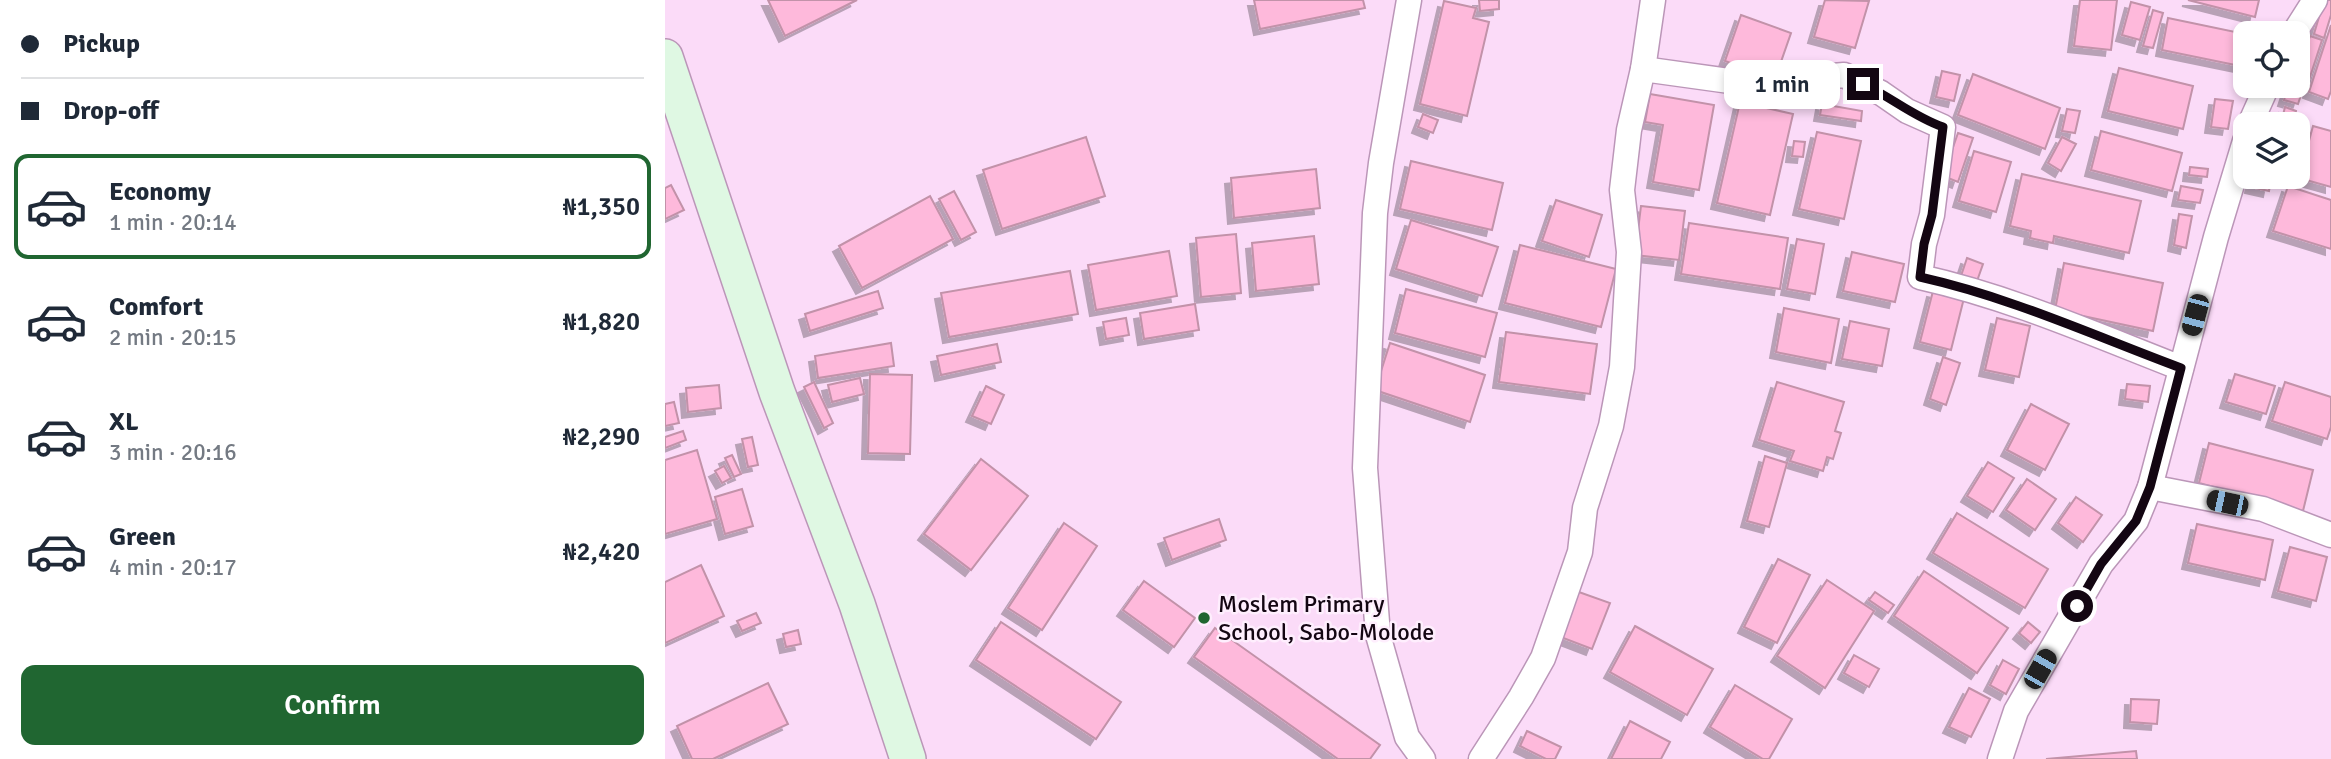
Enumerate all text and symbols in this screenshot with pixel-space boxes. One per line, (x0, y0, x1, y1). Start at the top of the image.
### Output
map controls (2233, 21, 2310, 189)
button: locate (2233, 21, 2310, 98)
text: Pickup (63, 28, 140, 60)
callout: 1 min (1723, 60, 1839, 108)
route end (1847, 68, 1879, 100)
text: 1 min (1754, 70, 1810, 99)
text: Drop-off (63, 95, 159, 127)
button: layers (2233, 112, 2310, 189)
icon: car (25, 175, 88, 238)
text: Economy (109, 176, 211, 208)
text: ₦1,350 (562, 191, 640, 223)
text: 1 min · 20:14 (109, 208, 237, 237)
icon: car (25, 290, 88, 353)
text: Comfort (109, 291, 203, 323)
car (2180, 292, 2211, 338)
text: ₦1,820 (562, 306, 640, 338)
text: 2 min · 20:15 (109, 323, 237, 352)
icon: car (25, 405, 88, 468)
text: XL (109, 406, 139, 438)
text: ₦2,290 (562, 421, 640, 453)
text: 3 min · 20:16 (109, 438, 237, 467)
car (2205, 488, 2250, 518)
icon: car (25, 520, 88, 583)
text: Green (109, 521, 176, 553)
text: ₦2,420 (562, 536, 640, 568)
text: 4 min · 20:17 (109, 553, 237, 582)
place label: Moslem Primary School, Sabo-Molode (1218, 589, 1434, 647)
route start (2061, 590, 2093, 622)
marker: Moslem Primary School, Sabo-Molode (1196, 610, 1212, 626)
car (2021, 646, 2060, 692)
button: Confirm (21, 665, 644, 745)

